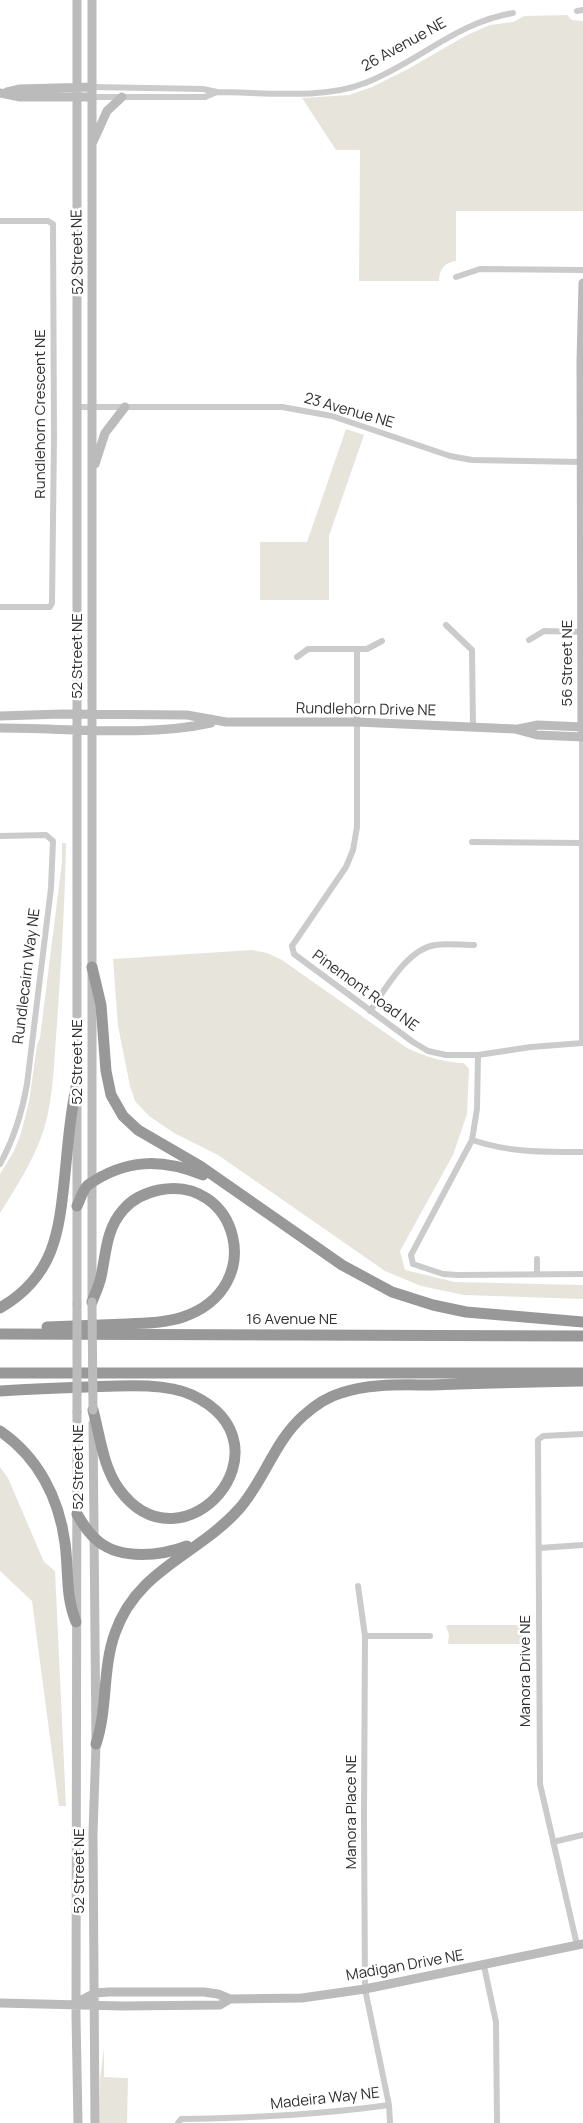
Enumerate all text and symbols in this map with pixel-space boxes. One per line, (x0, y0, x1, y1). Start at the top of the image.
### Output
street label: 26 Avenue NE (359, 14, 449, 76)
street label: 52 Street NE (68, 209, 88, 295)
street label: Rundlehorn Crescent NE (32, 329, 50, 499)
street label: 23 Avenue NE (302, 390, 396, 432)
street label: 52 Street NE (69, 613, 87, 699)
street label: 56 Street NE (559, 620, 577, 706)
street label: Rundlehorn Drive NE (296, 700, 436, 720)
street label: Rundlecairn Way NE (10, 907, 44, 1045)
street label: Pinemont Road NE (308, 946, 422, 1036)
street label: 52 Street NE (69, 1019, 87, 1105)
street label: 16 Avenue NE (246, 1311, 338, 1329)
street label: 52 Street NE (70, 1424, 88, 1510)
street label: Manora Drive NE (517, 1615, 535, 1727)
street label: Manora Place NE (343, 1755, 361, 1869)
street label: 52 Street NE (71, 1828, 89, 1914)
street label: Madigan Drive NE (345, 1947, 465, 1985)
street label: Madeira Way NE (270, 2084, 380, 2114)

